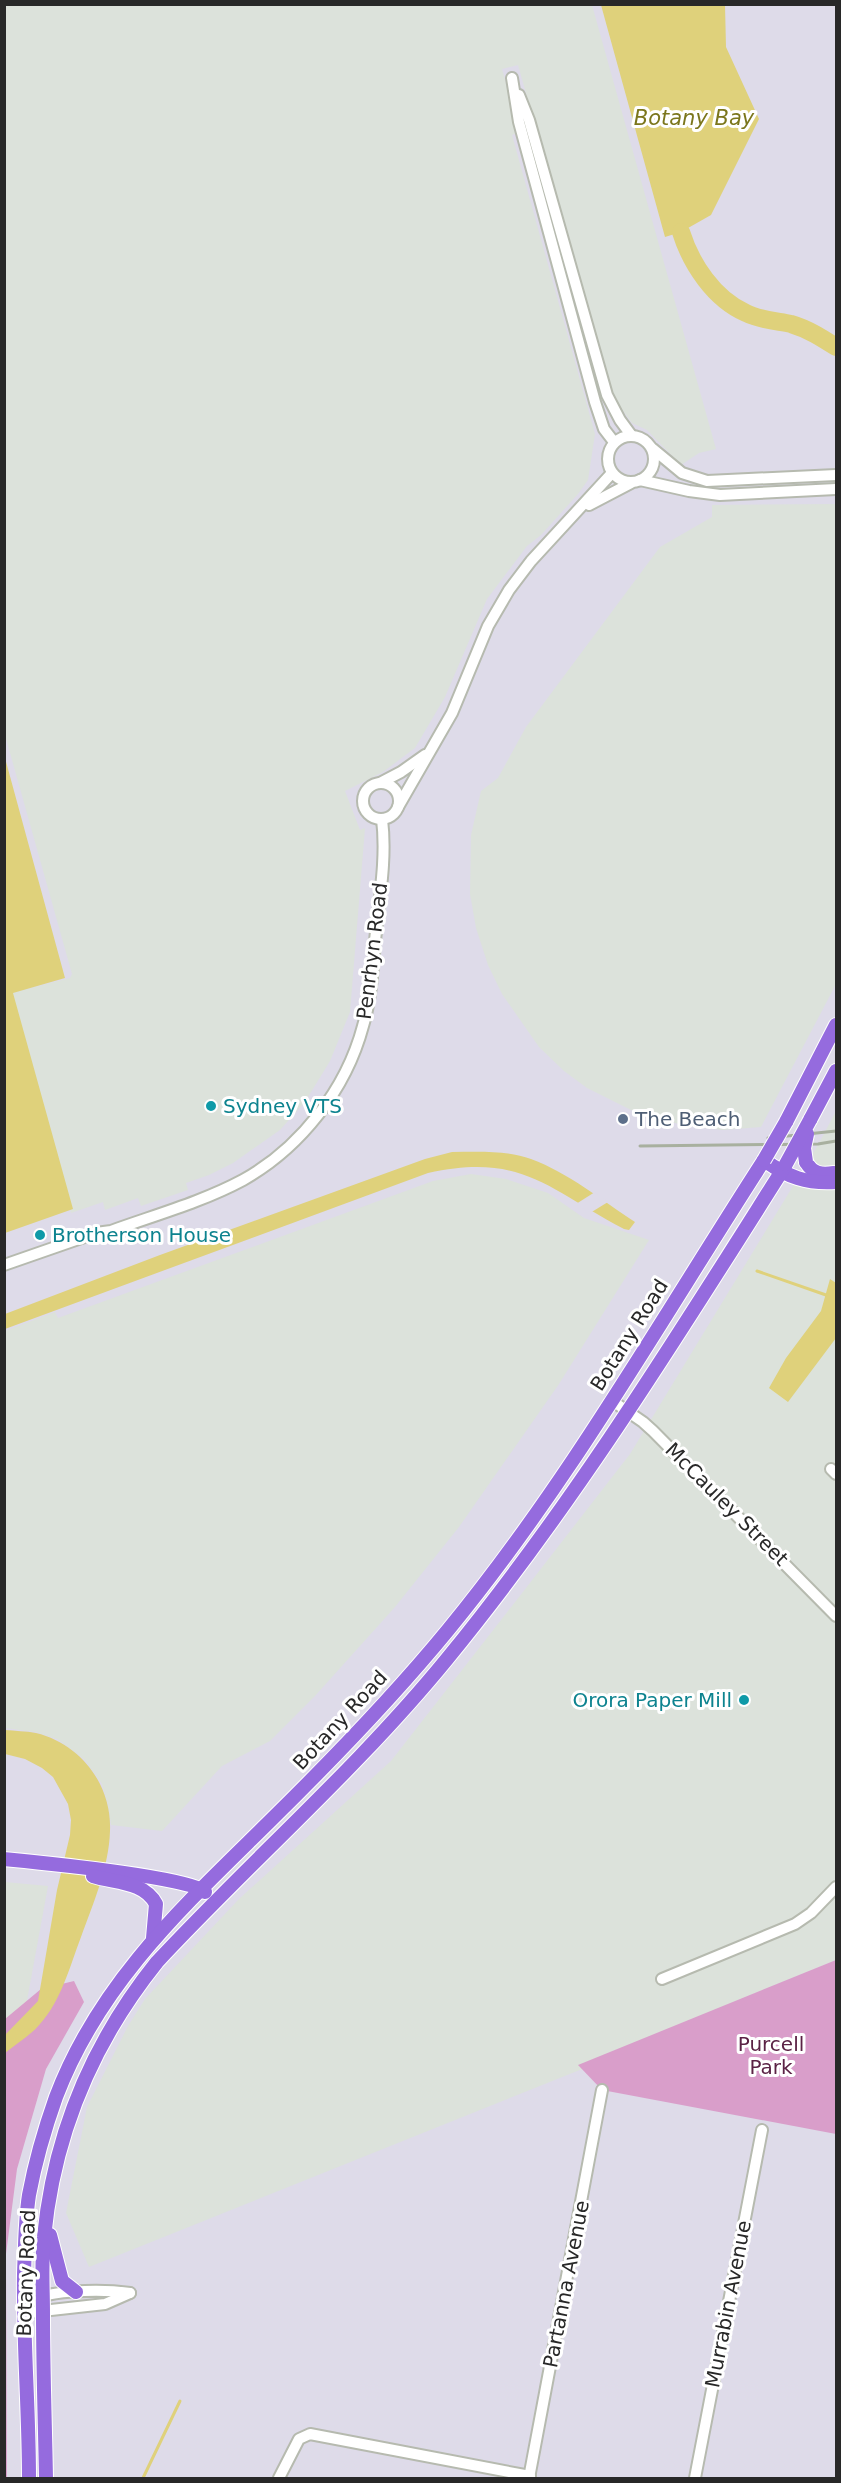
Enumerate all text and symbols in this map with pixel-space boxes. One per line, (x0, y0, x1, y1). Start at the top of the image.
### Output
water label: Botany Bay (634, 106, 755, 130)
street label: Penrhyn Road (352, 881, 392, 1021)
place label: Sydney VTS (223, 1094, 342, 1118)
marker: Sydney VTS (204, 1099, 218, 1113)
place label: The Beach (634, 1107, 741, 1131)
marker: The Beach (616, 1112, 630, 1126)
place label: Brotherson House (52, 1223, 231, 1247)
marker: Brotherson House (33, 1228, 47, 1242)
street label: Botany Road (585, 1275, 673, 1395)
street label: McCauley Street (661, 1438, 794, 1571)
street label: Botany Road (288, 1665, 392, 1775)
place label: Orora Paper Mill (572, 1688, 732, 1712)
marker: Orora Paper Mill (737, 1693, 751, 1707)
park label: Purcell Park (738, 2032, 804, 2079)
street label: Partanna Avenue (538, 2198, 594, 2370)
street label: Botany Road (12, 2209, 40, 2337)
street label: Murrabin Avenue (700, 2218, 756, 2390)

